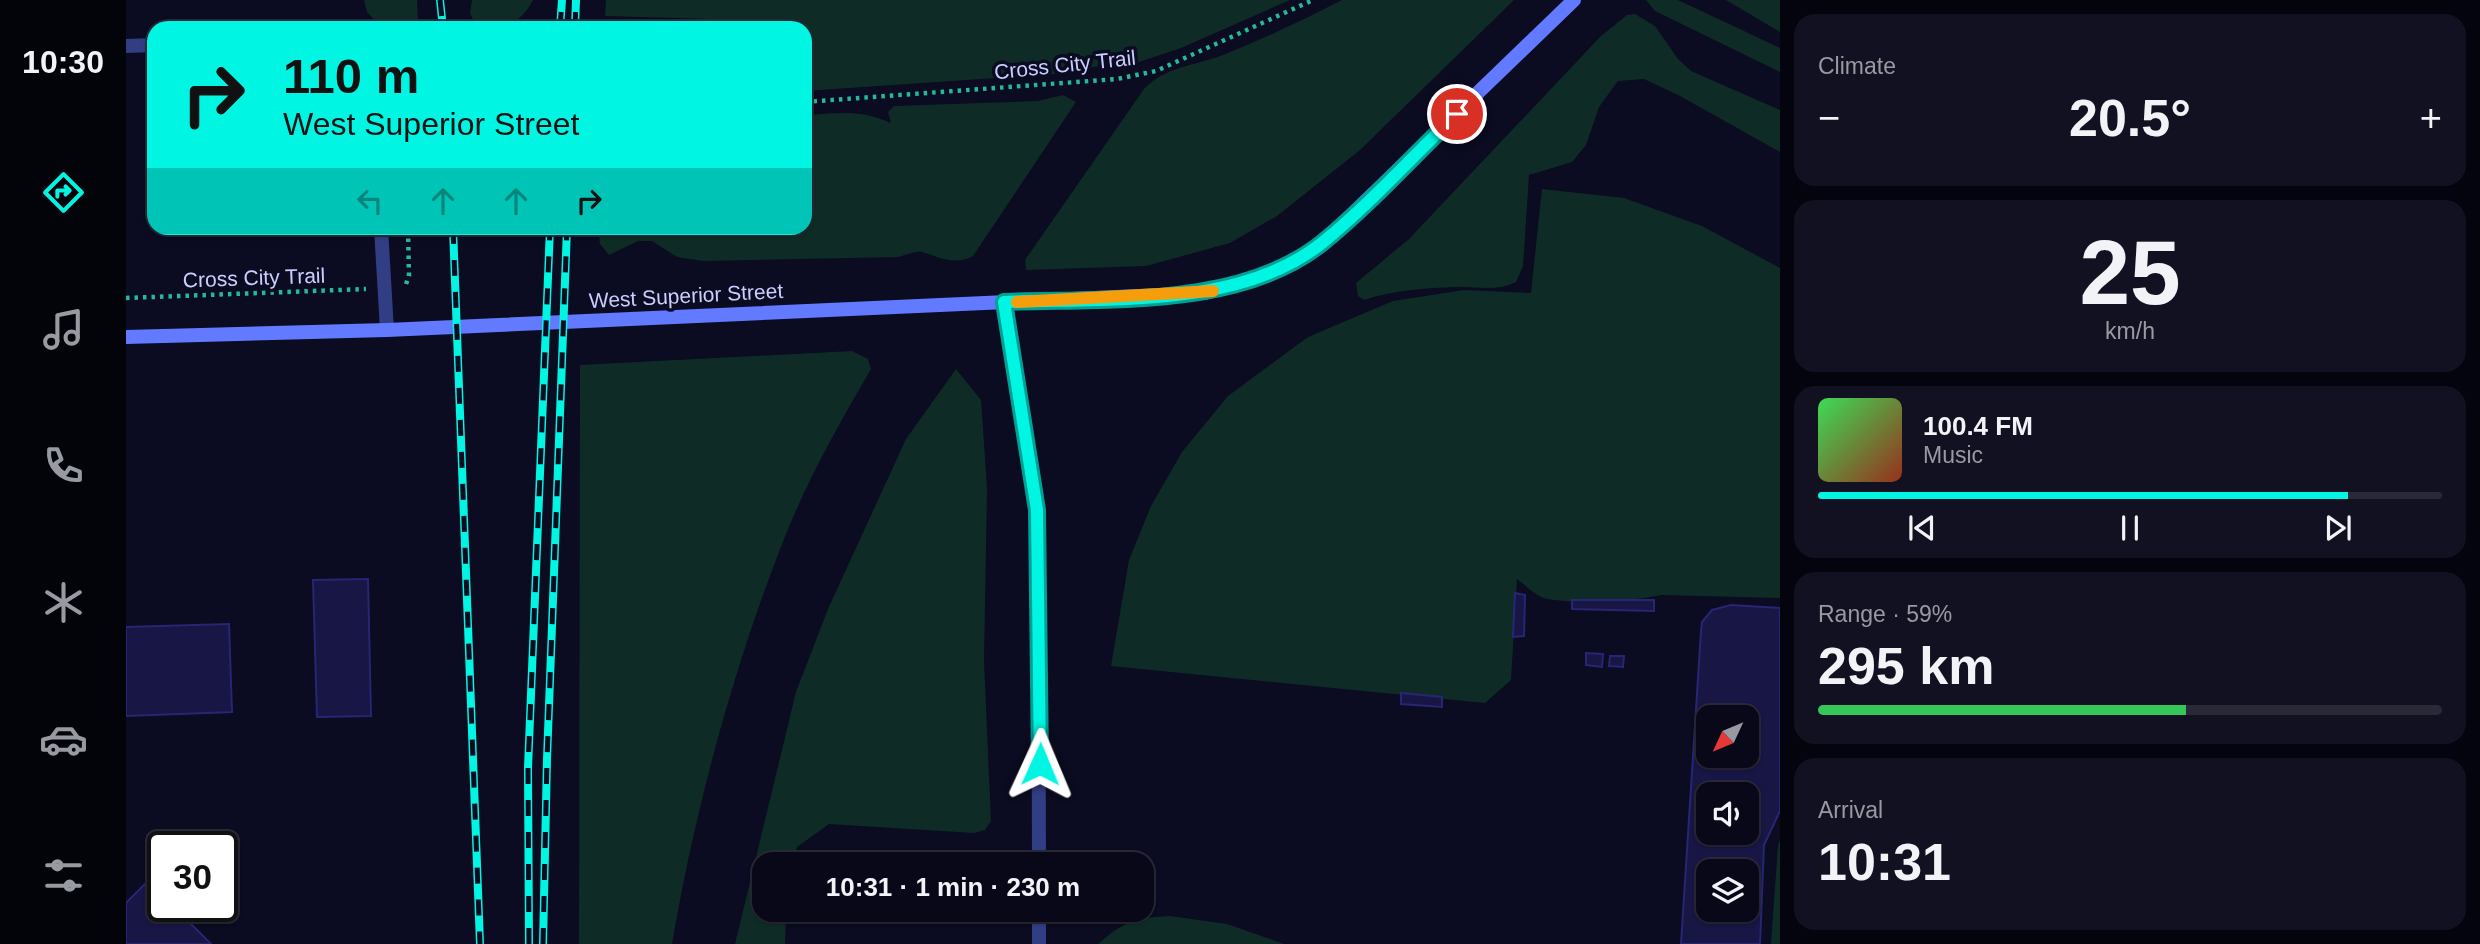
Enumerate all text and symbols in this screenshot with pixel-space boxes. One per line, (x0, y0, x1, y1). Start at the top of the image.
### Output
text: 10:30 (22, 44, 104, 80)
street label: Cross City Trail (993, 46, 1137, 83)
icon: right (168, 49, 259, 140)
text: 110 m (283, 49, 419, 103)
text: Climate (1818, 53, 1896, 79)
pin (1427, 84, 1487, 144)
text: 20.5° (2069, 89, 2191, 147)
icon: arrive (1438, 95, 1476, 133)
text: − (1818, 97, 1840, 139)
text: + (2420, 97, 2442, 139)
text: West Superior Street (283, 106, 579, 142)
icon: directions (39, 168, 88, 217)
icon: left (351, 182, 389, 220)
icon: ahead (424, 182, 462, 220)
icon: ahead (497, 182, 535, 220)
icon: right (570, 182, 608, 220)
text: 25 (2079, 222, 2181, 323)
street label: Cross City Trail (182, 264, 326, 291)
street label: West Superior Street (588, 279, 784, 312)
icon: music (39, 305, 88, 354)
text: km/h (2105, 318, 2155, 344)
text: 100.4 FM (1923, 411, 2033, 441)
icon: phone (39, 441, 88, 490)
text: Music (1923, 442, 1983, 468)
icon: previous (1903, 509, 1941, 547)
icon: pause (2111, 509, 2149, 547)
icon: next (2319, 509, 2357, 547)
icon: climate (39, 578, 88, 627)
text: Range · 59% (1818, 601, 1952, 627)
text: 295 km (1818, 637, 1994, 695)
north arrow (1696, 705, 1759, 768)
map controls (1696, 705, 1759, 922)
icon: car (39, 715, 88, 764)
position arrow (1003, 727, 1077, 801)
button: sound (1696, 782, 1759, 845)
text: Arrival (1818, 797, 1883, 823)
speed limit sign: 30 (147, 831, 238, 922)
text: 10:31 (1818, 833, 1951, 891)
icon: filters (39, 851, 88, 900)
button: layers (1696, 859, 1759, 922)
text: 10:31 · 1 min · 230 m (826, 872, 1080, 902)

